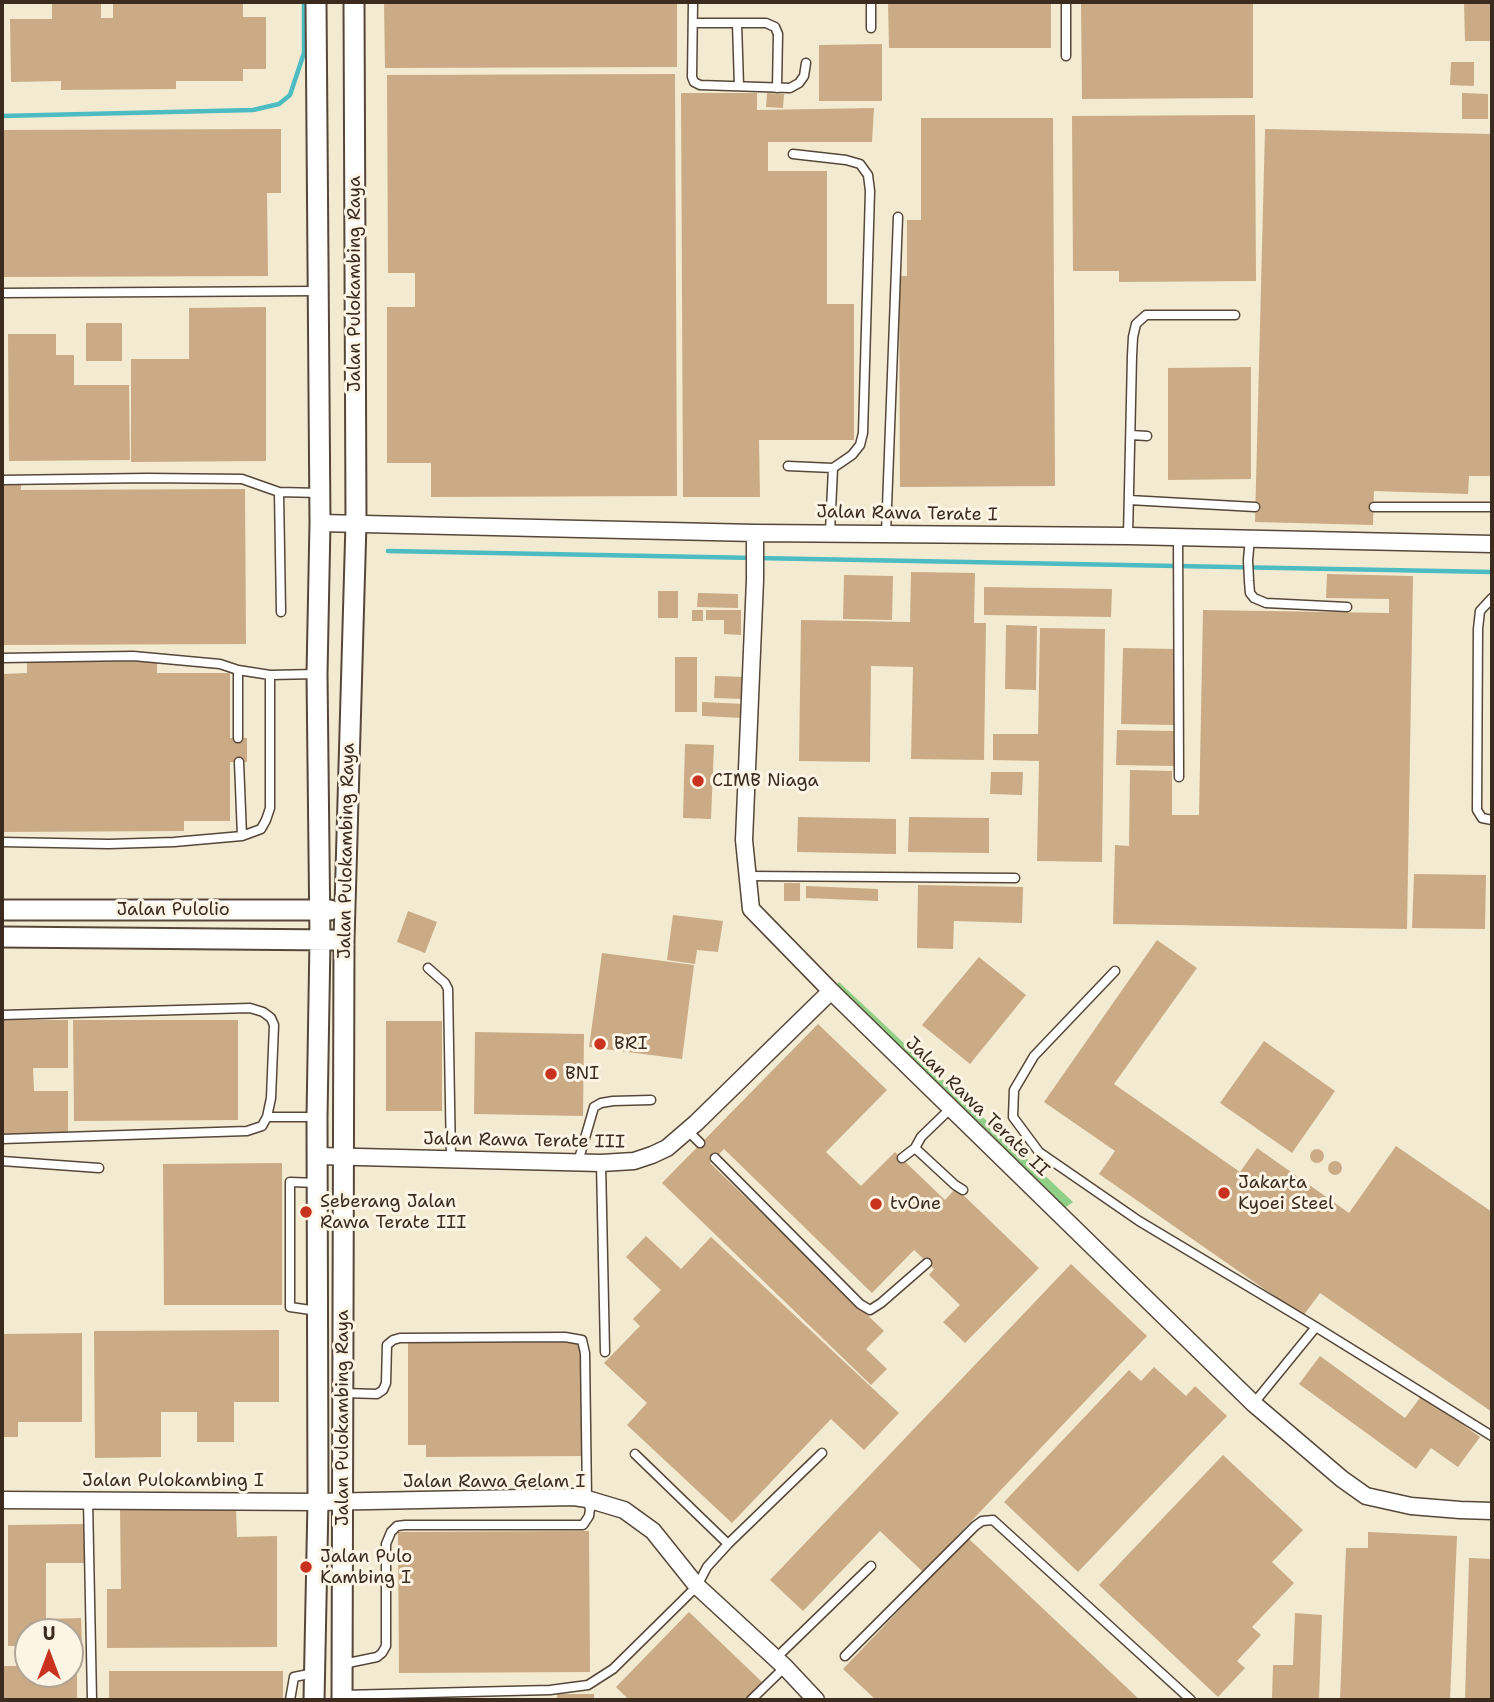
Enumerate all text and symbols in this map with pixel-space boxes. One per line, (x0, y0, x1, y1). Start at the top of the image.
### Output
street label: Jalan Pulokambing Raya (344, 176, 366, 392)
street label: Jalan Rawa Terate I (816, 502, 998, 526)
street label: Jalan Pulokambing Raya (334, 743, 360, 959)
place label: CIMB Niaga (712, 770, 819, 792)
marker: CIMB Niaga (690, 773, 706, 789)
street label: Jalan Pulolio (116, 899, 230, 921)
place label: BRI (614, 1033, 648, 1055)
street label: Jalan Rawa Terate II (901, 1033, 1053, 1181)
marker: BRI (592, 1036, 608, 1052)
place label: BNI (565, 1063, 599, 1085)
marker: BNI (543, 1066, 559, 1082)
street label: Jalan Rawa Terate III (423, 1128, 625, 1154)
place label: Jakarta Kyoei Steel (1238, 1172, 1334, 1214)
marker: Jakarta Kyoei Steel (1216, 1185, 1232, 1201)
place label: Seberang Jalan Rawa Terate III (320, 1191, 466, 1234)
place label: tvOne (890, 1193, 941, 1215)
marker: tvOne (868, 1196, 884, 1212)
marker: Seberang Jalan Rawa Terate III (298, 1204, 314, 1220)
street label: Jalan Pulokambing Raya (332, 1310, 354, 1526)
street label: Jalan Pulokambing I (82, 1470, 264, 1492)
street label: Jalan Rawa Gelam I (403, 1471, 585, 1493)
place label: Jalan Pulo Kambing I (320, 1546, 412, 1588)
marker: Jalan Pulo Kambing I (298, 1559, 314, 1575)
north arrow (14, 1618, 84, 1688)
text: U (43, 1621, 56, 1646)

